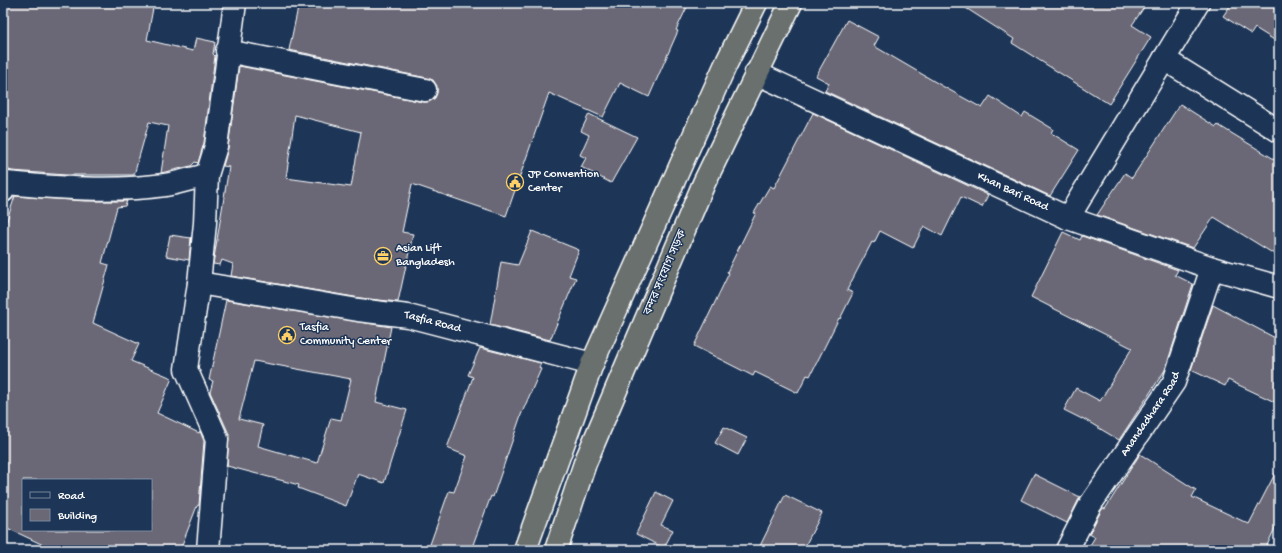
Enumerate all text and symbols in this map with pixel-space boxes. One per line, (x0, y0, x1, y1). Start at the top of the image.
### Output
place label: JP Convention Center (528, 168, 599, 196)
street label: Khan Bari Road (975, 170, 1051, 215)
public building icon: JP Convention Center (505, 172, 525, 192)
street label: বন্দর সংযোগ সড়ক (641, 228, 690, 319)
place label: Asian Lift Bangladesh (395, 242, 455, 270)
office icon: Asian Lift Bangladesh (373, 246, 393, 266)
street label: Tasfia Road (403, 309, 463, 337)
place label: Tasfia Community Center (299, 321, 393, 349)
public building icon: Tasfia Community Center (277, 325, 297, 345)
street label: Anandadhara Road (1118, 369, 1184, 459)
legend (22, 479, 152, 531)
text: Road (58, 490, 85, 504)
text: Building (57, 510, 97, 524)

